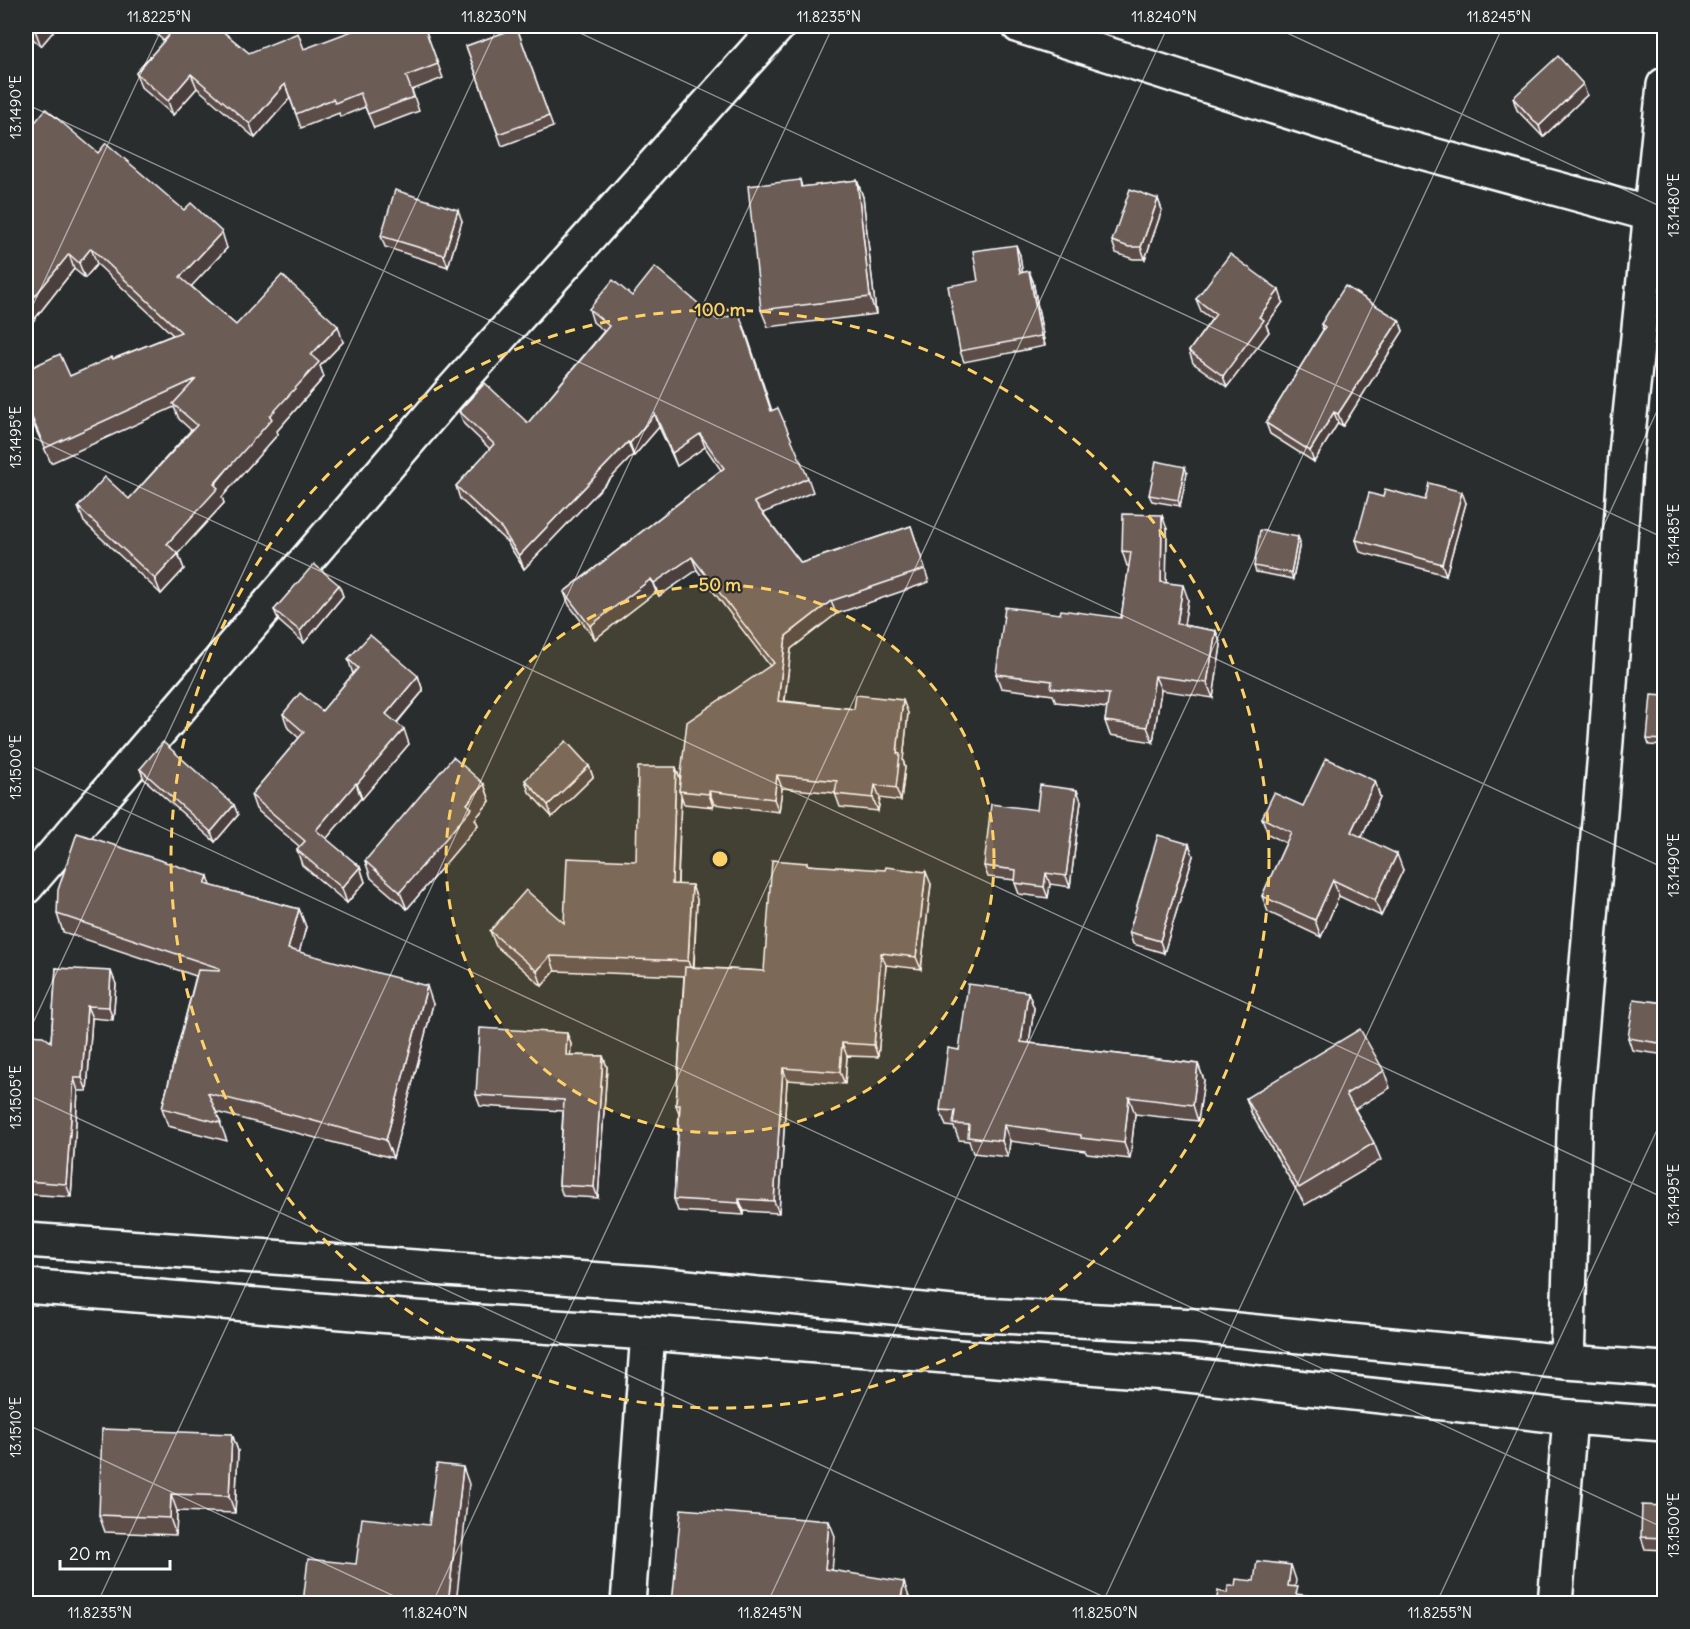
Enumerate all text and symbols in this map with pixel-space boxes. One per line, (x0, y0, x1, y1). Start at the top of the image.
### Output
text: 11.8225°N (127, 7, 191, 26)
text: 11.8230°N (461, 7, 527, 26)
text: 11.8235°N (797, 7, 861, 26)
text: 11.8240°N (1131, 7, 1197, 26)
text: 11.8245°N (1467, 7, 1531, 26)
text: 13.1490°E (6, 75, 25, 139)
text: 13.1480°E (1664, 173, 1683, 237)
text: 100 m (695, 298, 746, 321)
text: 13.1495°E (6, 405, 25, 468)
text: 13.1485°E (1664, 503, 1683, 566)
text: 50 m (699, 573, 741, 596)
text: 13.1500°E (6, 734, 25, 800)
text: 13.1490°E (1664, 833, 1683, 897)
centre of rings (710, 849, 730, 869)
text: 13.1505°E (6, 1065, 25, 1129)
text: 13.1495°E (1664, 1163, 1683, 1226)
text: 13.1510°E (6, 1396, 25, 1458)
text: 13.1500°E (1664, 1492, 1683, 1558)
scale bar (60, 1533, 170, 1571)
text: 20 m (69, 1542, 111, 1565)
text: 11.8235°N (68, 1603, 132, 1622)
text: 11.8240°N (402, 1603, 468, 1622)
text: 11.8245°N (738, 1603, 802, 1622)
text: 11.8250°N (1072, 1603, 1138, 1622)
text: 11.8255°N (1408, 1603, 1472, 1622)

